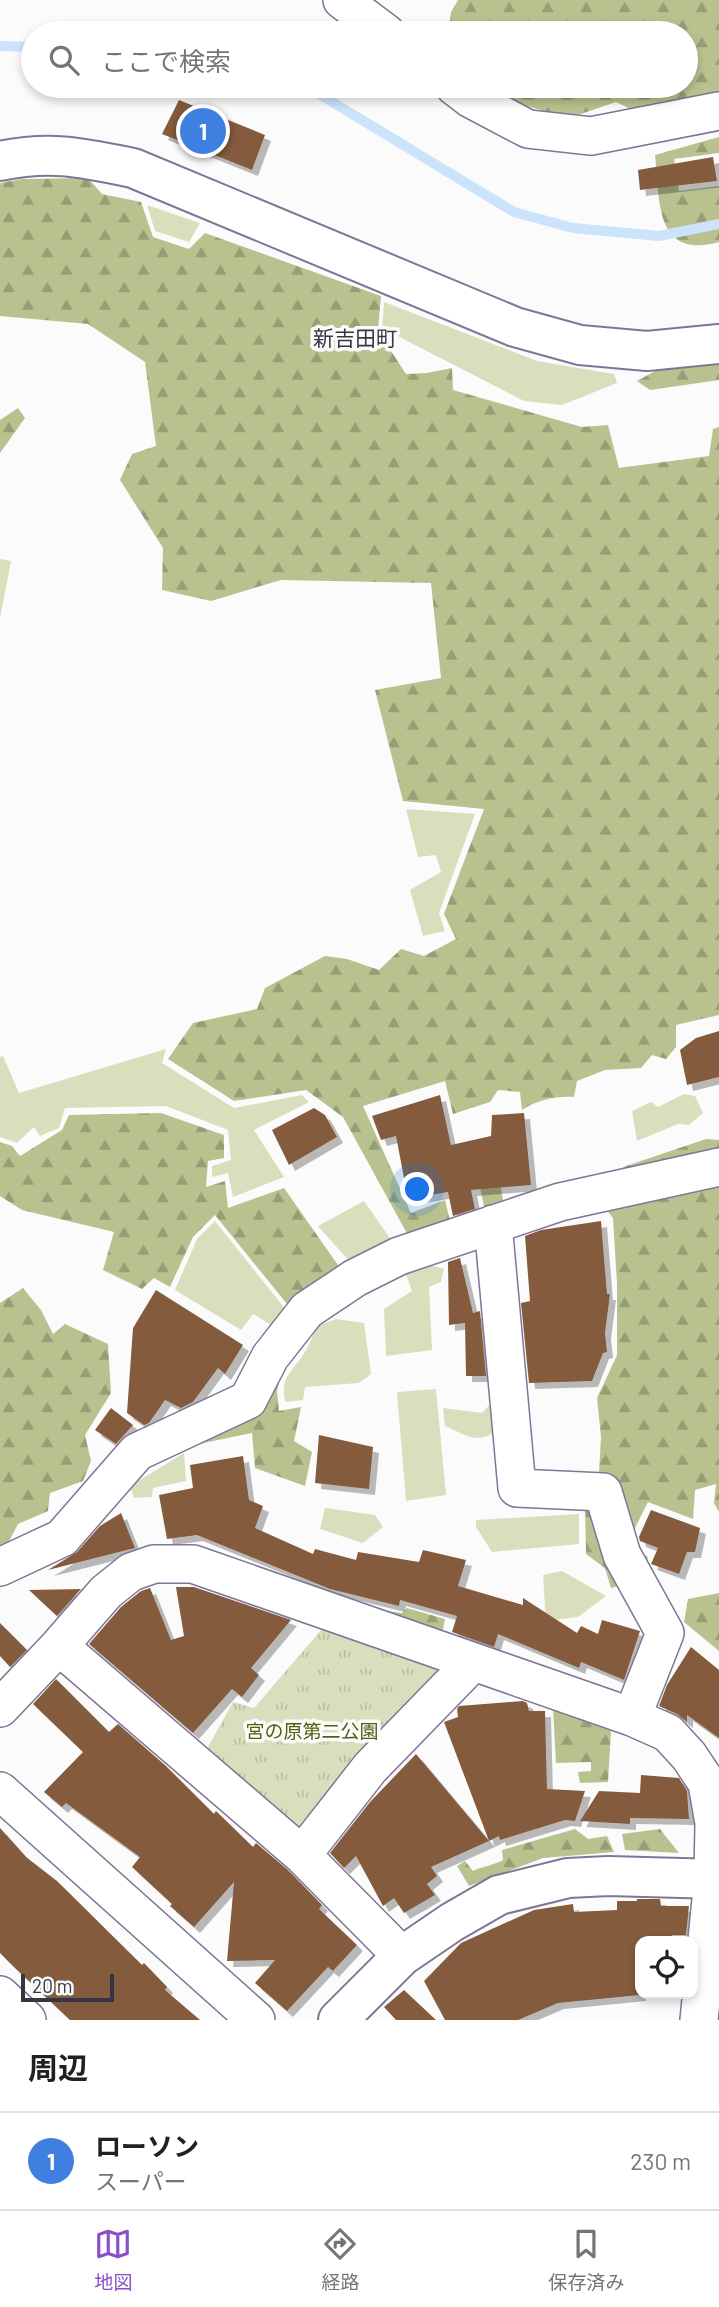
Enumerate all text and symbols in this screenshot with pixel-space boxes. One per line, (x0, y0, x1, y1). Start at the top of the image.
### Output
search box (21, 21, 698, 98)
icon: search (45, 41, 83, 79)
text: ここで検索 (101, 45, 231, 76)
pin: 1 (180, 105, 226, 157)
district label: 新吉田町 (313, 325, 397, 350)
your location (400, 1172, 434, 1206)
park label: 宮の原第二公園 (245, 1719, 379, 1742)
map controls (635, 1936, 698, 1999)
button: locate (635, 1936, 698, 1999)
scale bar (21, 1971, 114, 2003)
text: 20 m (32, 1974, 72, 1997)
text: 周辺 (28, 2049, 88, 2085)
text: ローソン (95, 2130, 199, 2161)
text: 1 (47, 2147, 55, 2175)
text: 230 m (630, 2147, 691, 2175)
text: スーパー (95, 2167, 187, 2195)
tab: 地図 (94, 2225, 133, 2294)
tab: 経路 (321, 2225, 360, 2294)
tab: 保存済み (548, 2225, 625, 2294)

